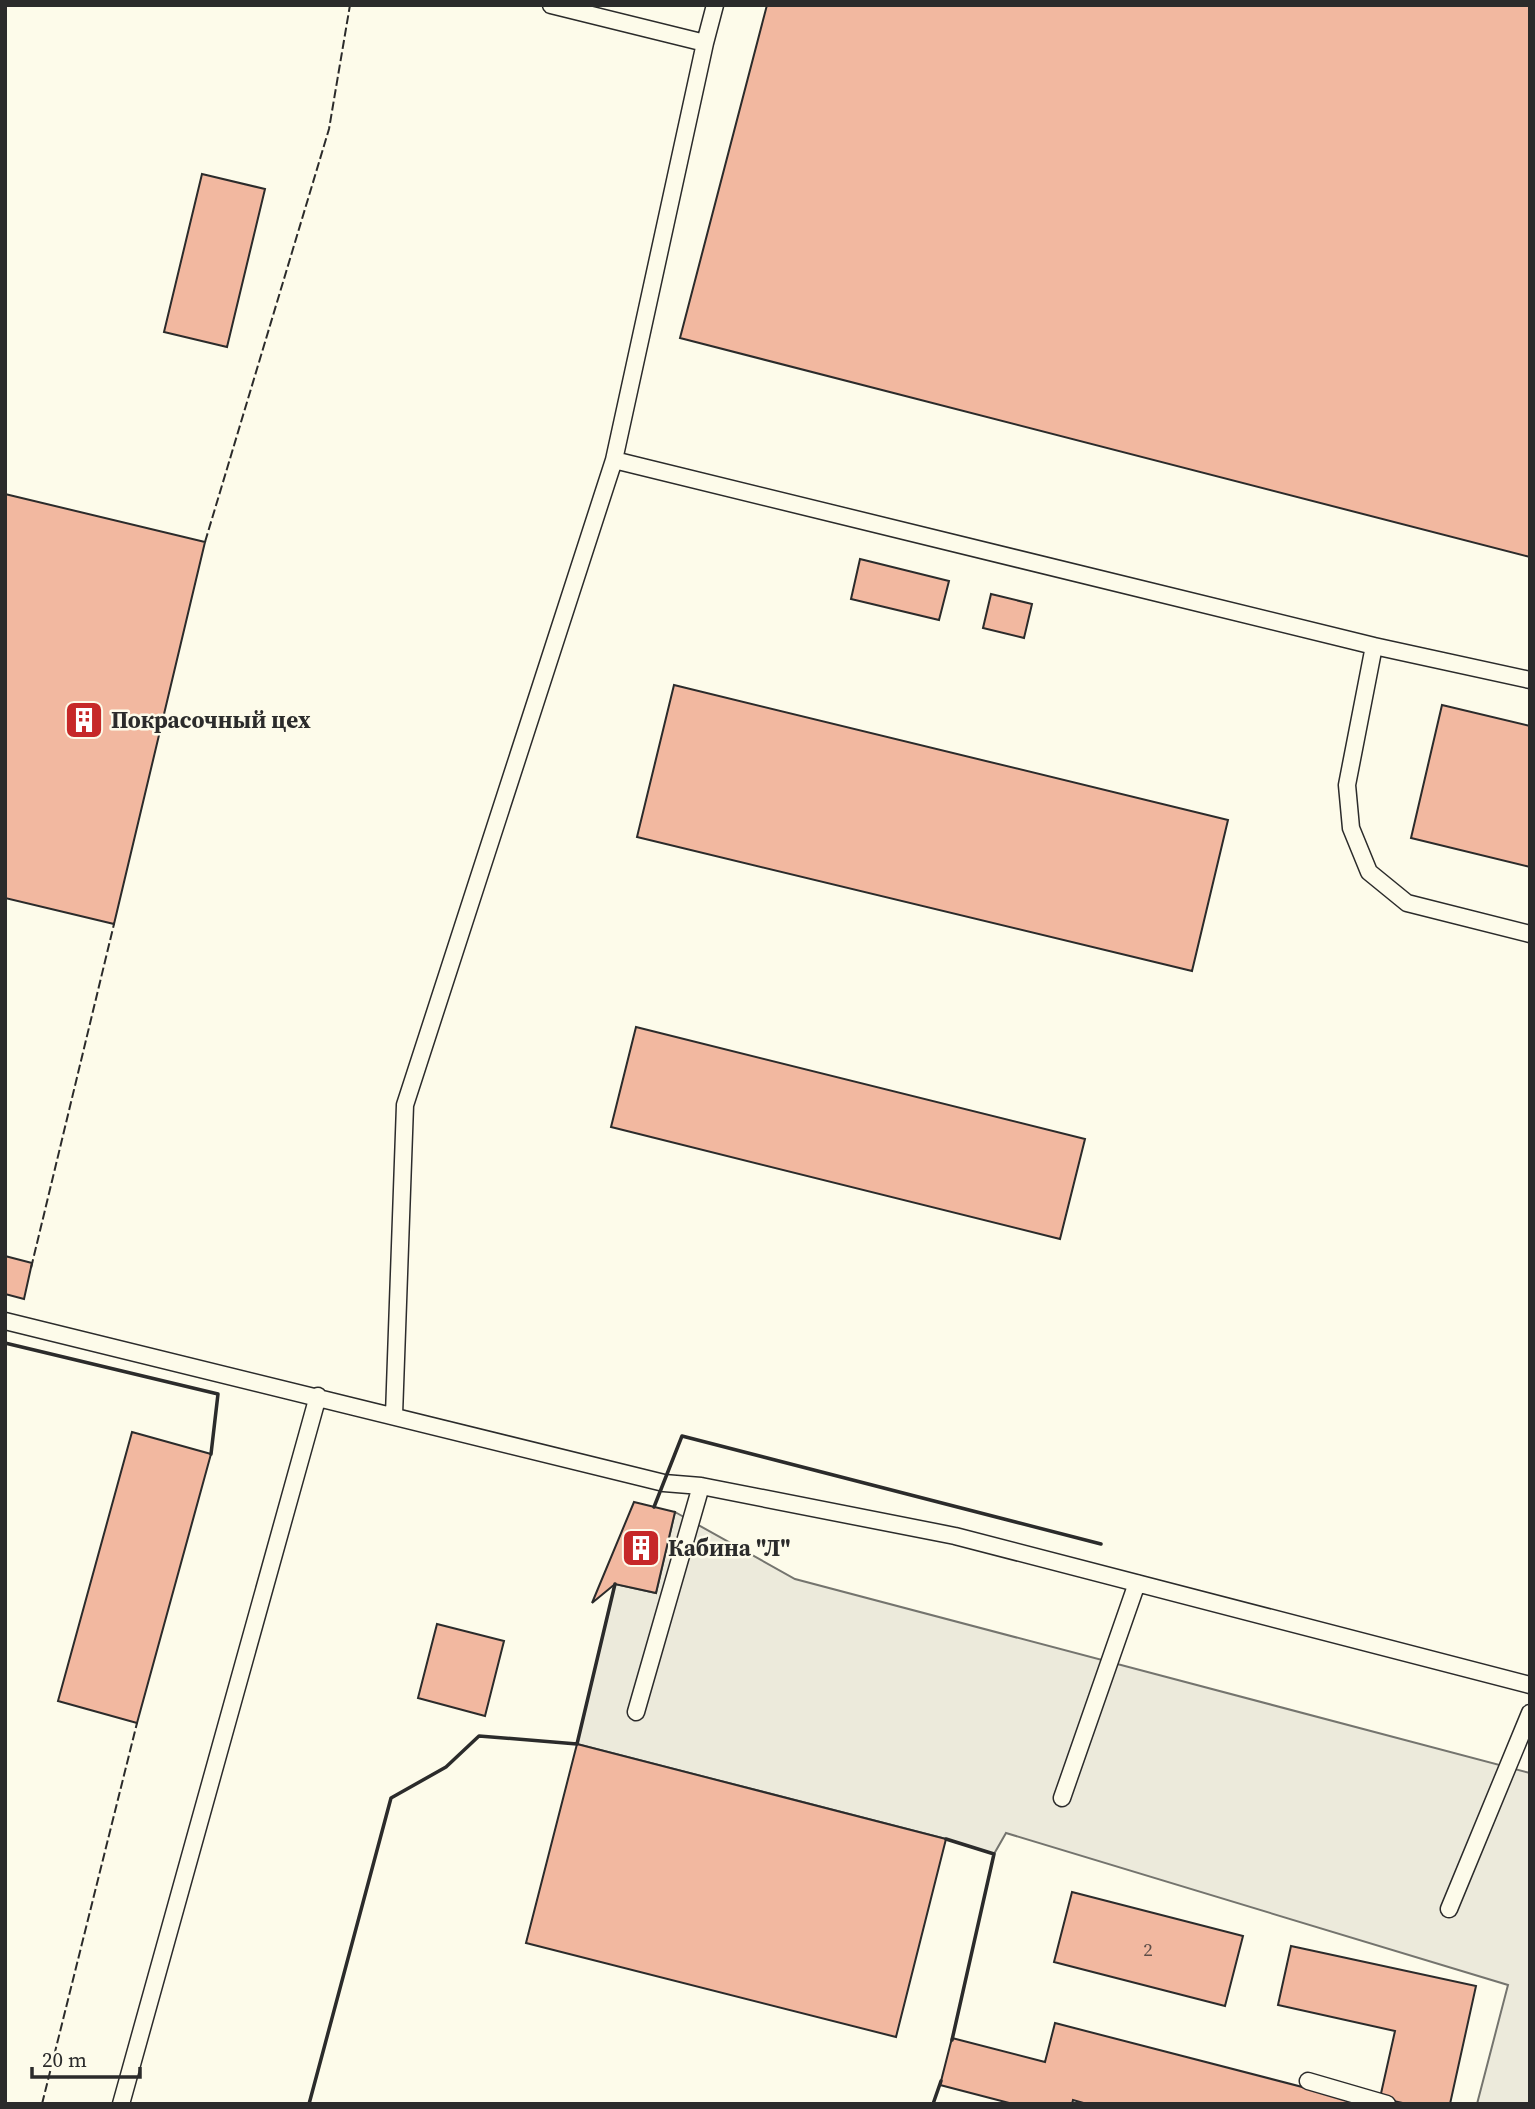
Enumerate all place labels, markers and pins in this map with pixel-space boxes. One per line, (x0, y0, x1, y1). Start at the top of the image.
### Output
building icon: Покрасочный цех (63, 699, 105, 741)
place label: Покрасочный цех (111, 704, 311, 736)
building icon: Кабина "Л" (620, 1527, 662, 1569)
place label: Кабина "Л" (668, 1532, 791, 1564)

